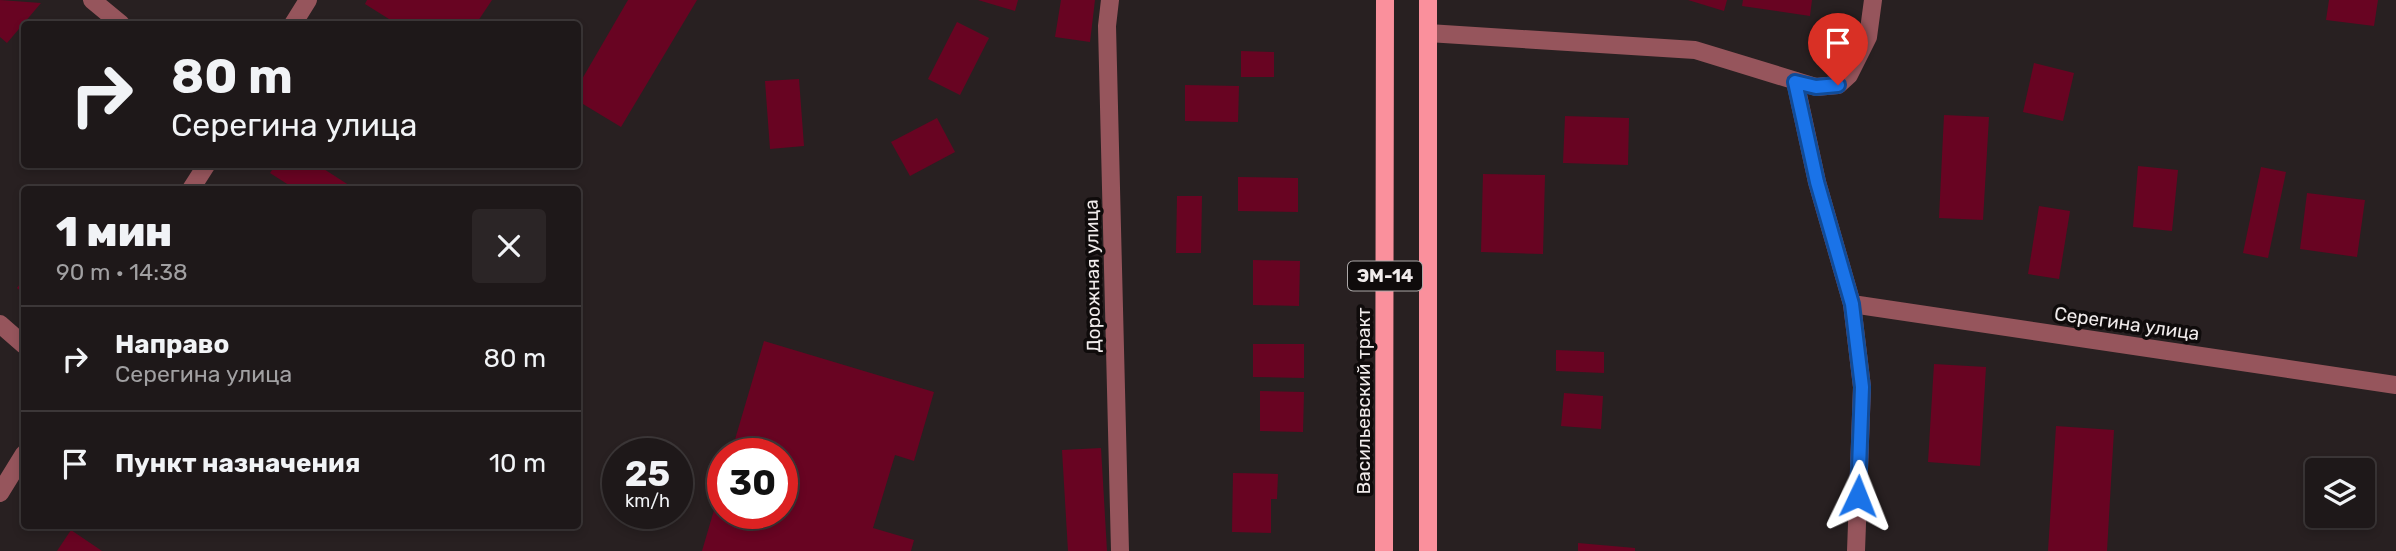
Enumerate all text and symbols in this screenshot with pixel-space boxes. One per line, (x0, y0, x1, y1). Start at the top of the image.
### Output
pin (1808, 13, 1868, 85)
icon: arrive (1819, 24, 1857, 62)
text: 80 m (171, 47, 293, 105)
icon: right (56, 49, 147, 140)
text: Серегина улица (171, 106, 418, 144)
street label: Дорожная улица (1080, 199, 1105, 353)
text: 1 мин (56, 207, 172, 257)
button: close (472, 209, 546, 283)
text: 90 m · 14:38 (56, 258, 188, 286)
road number: ЭМ-14 (1348, 262, 1422, 290)
street label: Серегина улица (2053, 302, 2201, 345)
street label: Васильевский тракт (1352, 307, 1375, 495)
text: Направо (115, 329, 229, 360)
icon: right (56, 340, 94, 378)
text: 80 m (483, 343, 546, 374)
text: Серегина улица (115, 360, 292, 388)
speed limit sign: 30 (707, 438, 798, 529)
icon: arrive (56, 445, 94, 483)
text: Пункт назначения (115, 448, 360, 479)
text: 10 m (489, 448, 546, 479)
text: 25 (625, 453, 670, 495)
map controls (2305, 458, 2375, 528)
button: layers (2305, 458, 2375, 528)
position arrow (1821, 459, 1895, 533)
text: km/h (625, 490, 670, 512)

